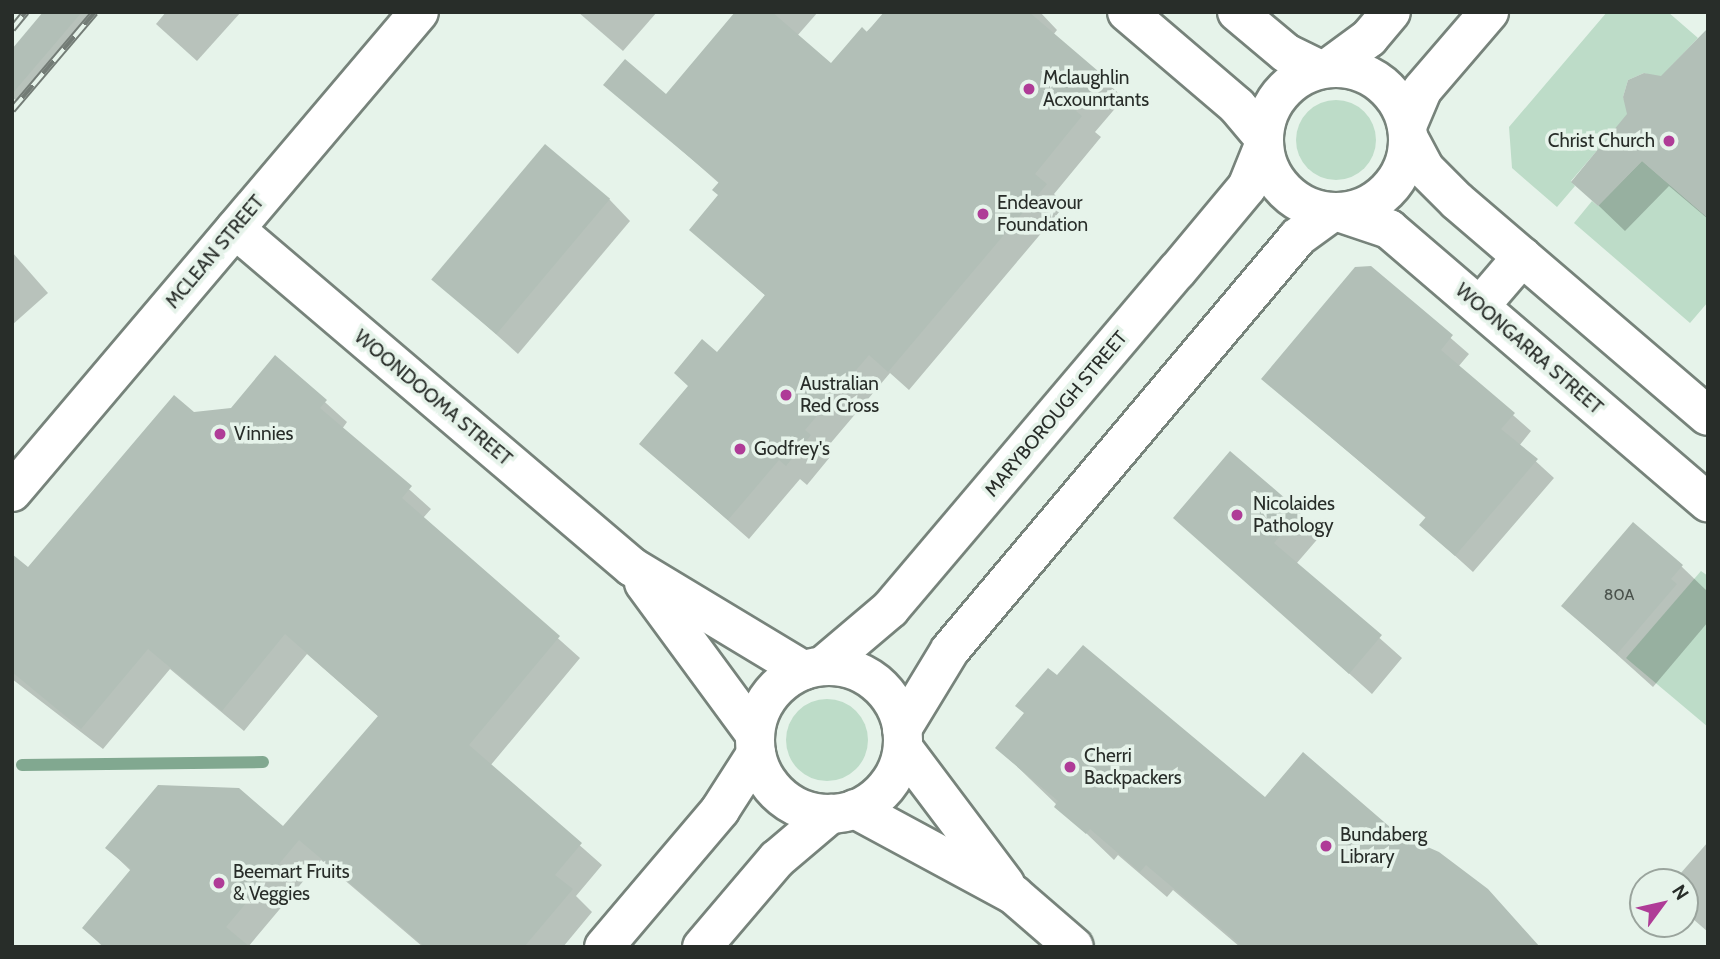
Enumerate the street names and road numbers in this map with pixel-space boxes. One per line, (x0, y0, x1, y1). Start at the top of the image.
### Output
street label: MCLEAN STREET (161, 191, 269, 313)
street label: WOONGARRA STREET (1451, 279, 1607, 419)
street label: WOONDOOMA STREET (350, 325, 516, 471)
street label: MARYBOROUGH STREET (980, 327, 1132, 501)

